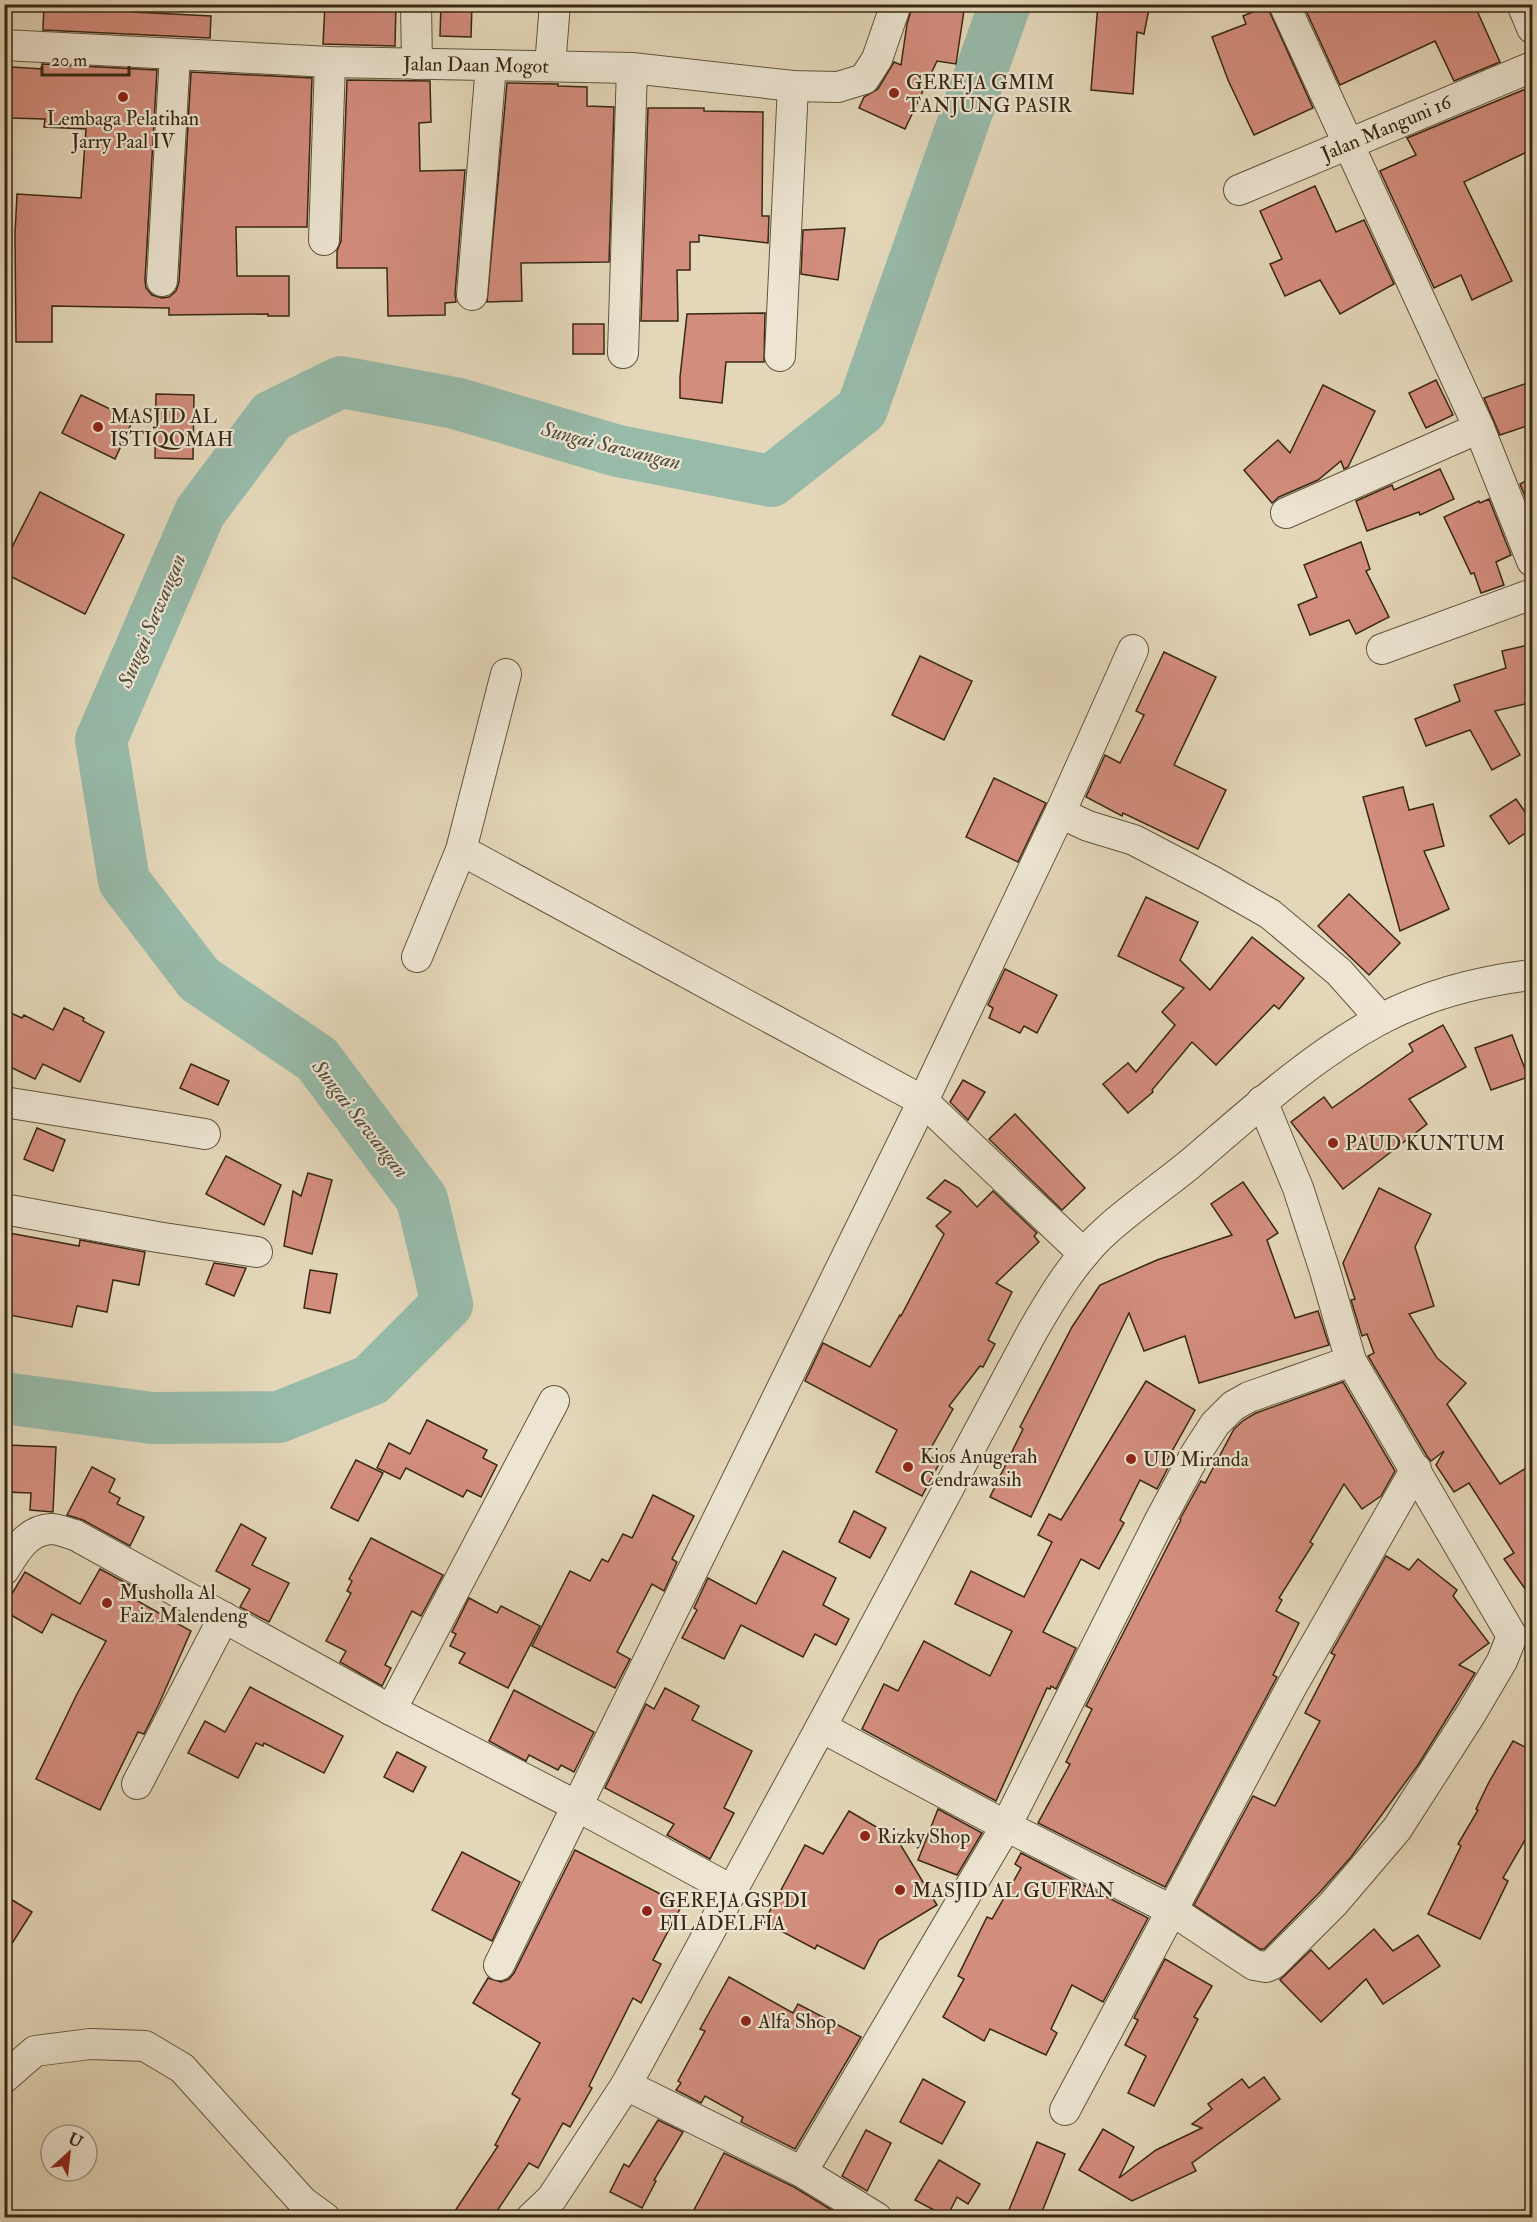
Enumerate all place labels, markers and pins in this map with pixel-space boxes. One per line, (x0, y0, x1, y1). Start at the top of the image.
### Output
place label: GEREJA GMIM TANJUNG PASIR (906, 70, 1072, 118)
marker: GEREJA GMIM TANJUNG PASIR (887, 86, 901, 100)
marker: Lembaga Pelatihan Jarry Paal IV (116, 90, 130, 104)
place label: Lembaga Pelatihan Jarry Paal IV (47, 106, 199, 154)
place label: MASJID AL ISTIQOMAH (110, 404, 233, 452)
marker: MASJID AL ISTIQOMAH (91, 420, 105, 434)
place label: PAUD KUNTUM (1345, 1131, 1505, 1156)
marker: PAUD KUNTUM (1326, 1136, 1340, 1150)
place label: Kios Anugerah Cendrawasih (920, 1444, 1038, 1492)
place label: UD Miranda (1143, 1447, 1250, 1472)
marker: UD Miranda (1124, 1452, 1138, 1466)
marker: Kios Anugerah Cendrawasih (901, 1460, 915, 1474)
place label: Musholla Al Faiz Malendeng (119, 1580, 249, 1628)
marker: Musholla Al Faiz Malendeng (100, 1596, 114, 1610)
place label: Rizky Shop (877, 1824, 970, 1850)
marker: Rizky Shop (858, 1829, 872, 1843)
place label: MASJID AL GUFRAN (912, 1878, 1114, 1903)
marker: MASJID AL GUFRAN (893, 1883, 907, 1897)
place label: GEREJA GSPDI FILADELFIA (659, 1888, 808, 1936)
marker: GEREJA GSPDI FILADELFIA (640, 1904, 654, 1918)
place label: Alfa Shop (757, 2009, 836, 2035)
marker: Alfa Shop (739, 2014, 753, 2028)

